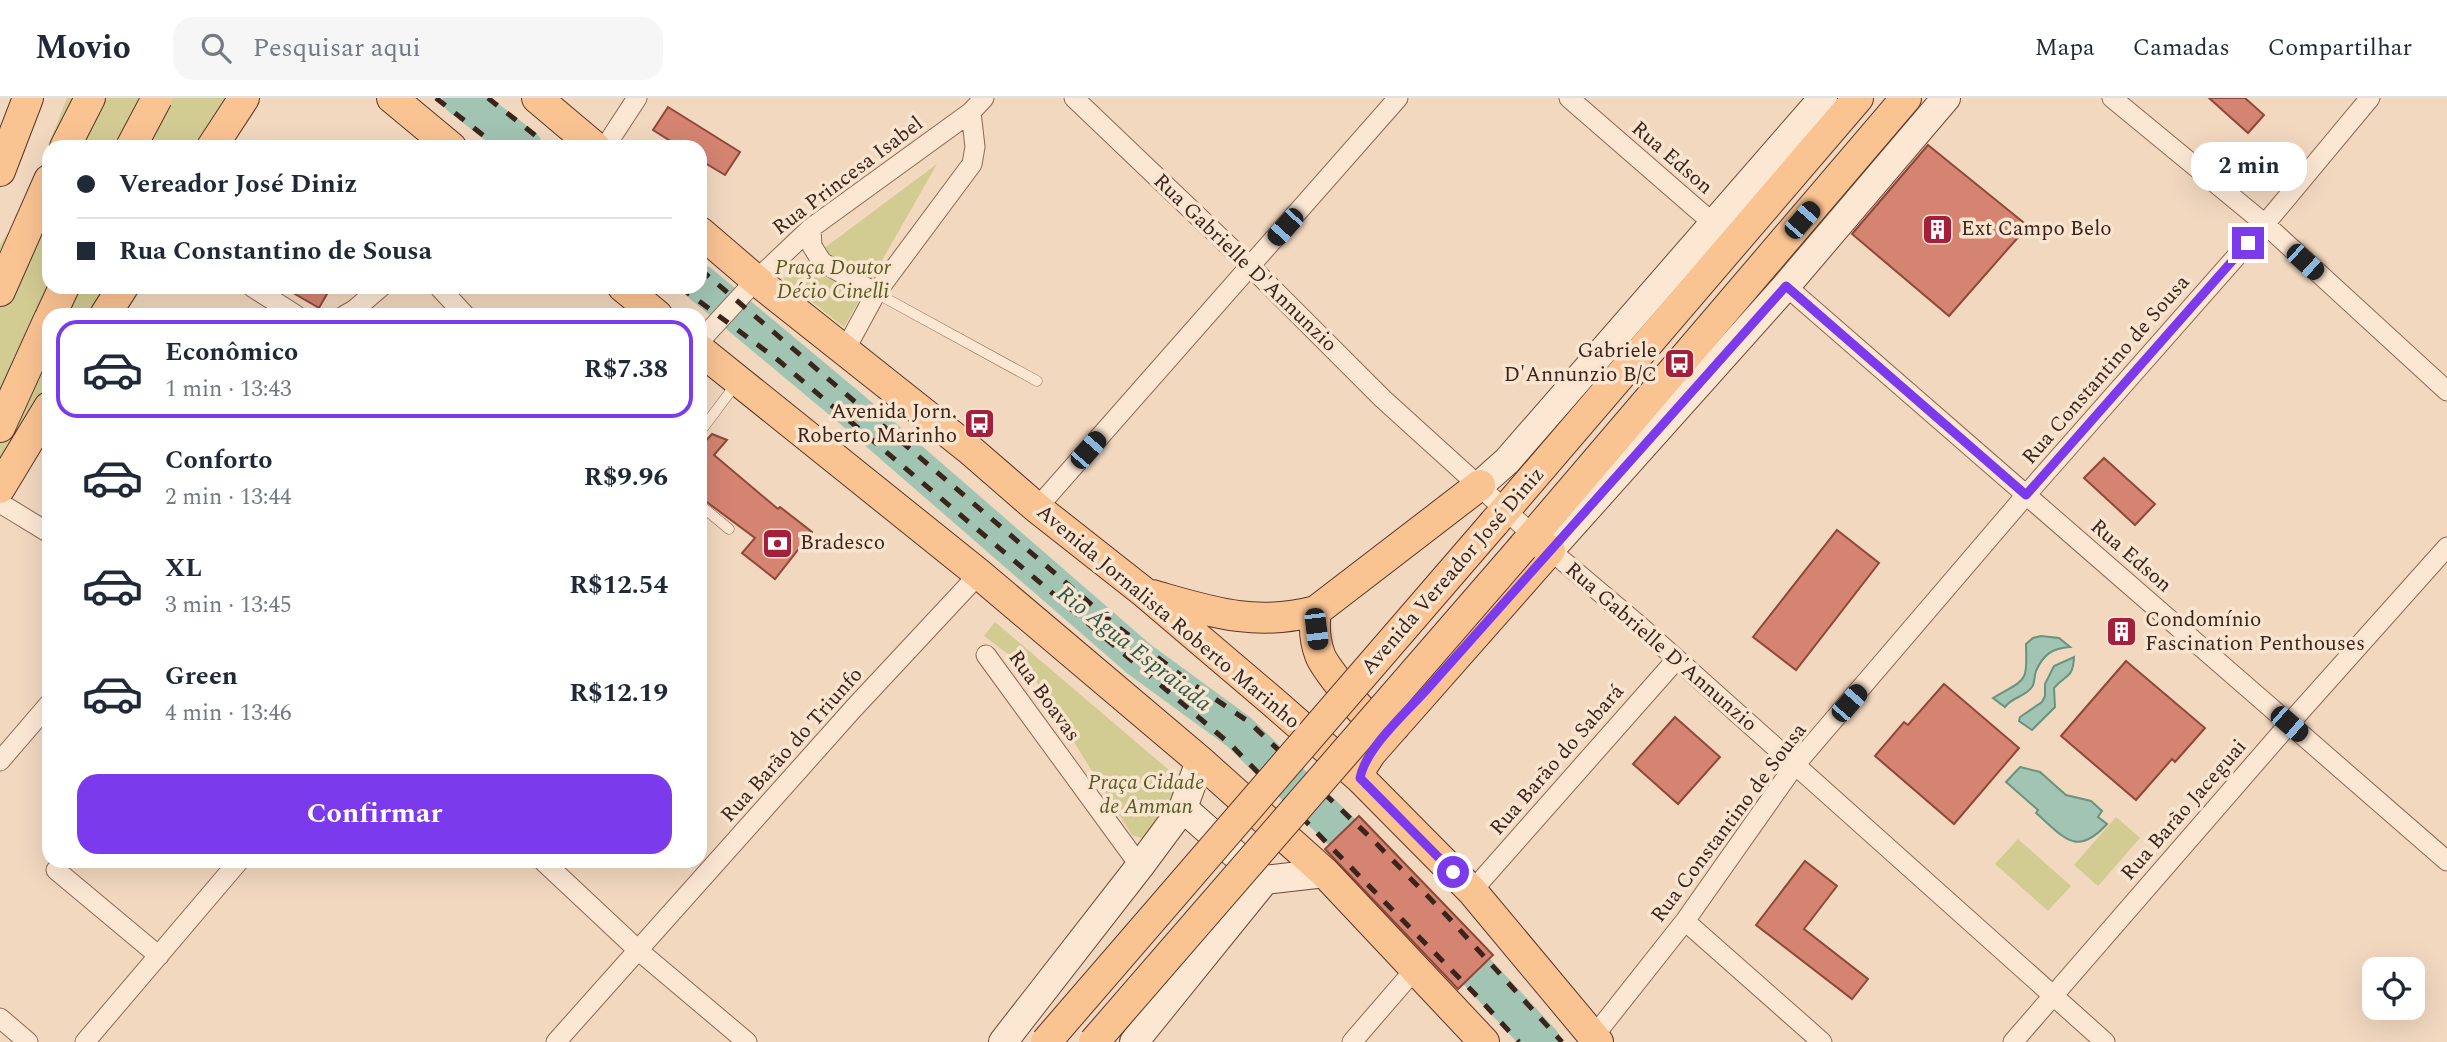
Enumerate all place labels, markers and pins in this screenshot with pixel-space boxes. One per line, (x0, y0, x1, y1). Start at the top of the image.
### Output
building icon: Ext Campo Belo (1921, 212, 1955, 246)
place label: Ext Campo Belo (1961, 213, 2112, 245)
place label: Gabriele D'Annunzio B/C (1504, 335, 1657, 391)
bus stop icon: Gabriele D'Annunzio B/C (1663, 346, 1697, 380)
place label: Avenida Jorn. Roberto Marinho (796, 396, 957, 452)
bus stop icon: Avenida Jorn. Roberto Marinho (963, 407, 997, 441)
bank icon: Bradesco (760, 526, 794, 560)
place label: Bradesco (800, 527, 885, 559)
place label: Condomínio Fascination Penthouses (2145, 604, 2365, 660)
building icon: Condomínio Fascination Penthouses (2105, 615, 2139, 649)

